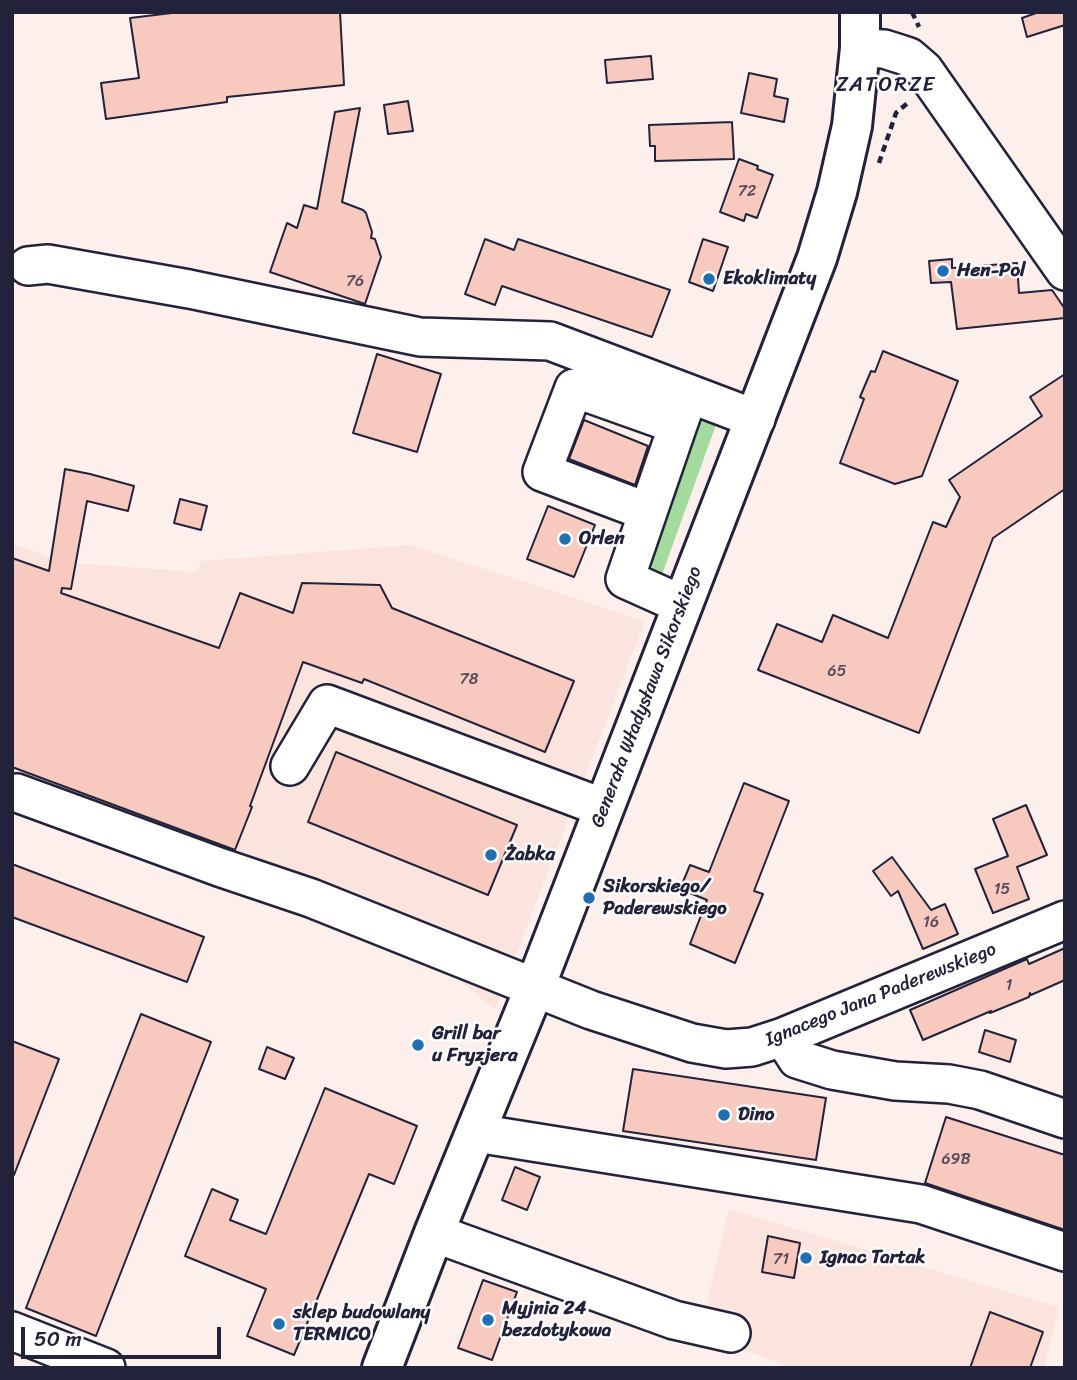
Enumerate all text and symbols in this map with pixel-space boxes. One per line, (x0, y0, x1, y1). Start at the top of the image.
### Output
district label: ZATORZE (837, 73, 935, 99)
house number: 72 (738, 182, 756, 202)
place label: Hen-Pol (957, 260, 1025, 282)
marker: Hen-Pol (935, 263, 951, 279)
place label: Ekoklimaty (723, 268, 816, 290)
marker: Ekoklimaty (701, 271, 717, 287)
house number: 76 (346, 272, 364, 292)
place label: Orlen (579, 528, 625, 550)
marker: Orlen (557, 531, 573, 547)
street label: Generała Władysława Sikorskiego (587, 563, 707, 831)
house number: 65 (828, 662, 846, 682)
house number: 78 (460, 670, 478, 690)
place label: Żabka (505, 844, 555, 866)
marker: Żabka (483, 847, 499, 863)
place label: Sikorskiego/ Paderewskiego (603, 876, 727, 920)
house number: 15 (994, 880, 1010, 900)
marker: Sikorskiego/ Paderewskiego (581, 890, 597, 906)
house number: 16 (923, 913, 939, 933)
street label: Ignacego Jana Paderewskiego (762, 938, 1000, 1052)
house number: 1 (1006, 976, 1012, 996)
place label: Grill bar u Fryzjera (432, 1023, 517, 1067)
marker: Grill bar u Fryzjera (410, 1037, 426, 1053)
place label: Dino (738, 1104, 774, 1126)
marker: Dino (716, 1107, 732, 1123)
house number: 69B (941, 1150, 971, 1170)
place label: Ignac Tartak (820, 1247, 925, 1269)
house number: 71 (773, 1250, 789, 1270)
marker: Ignac Tartak (798, 1250, 814, 1266)
place label: Myjnia 24 bezdotykowa (502, 1298, 611, 1342)
place label: sklep budowlany TERMICO (293, 1302, 430, 1346)
marker: Myjnia 24 bezdotykowa (480, 1312, 496, 1328)
scale bar (24, 1314, 224, 1358)
marker: sklep budowlany TERMICO (271, 1316, 287, 1332)
text: 50 m (34, 1320, 82, 1358)

